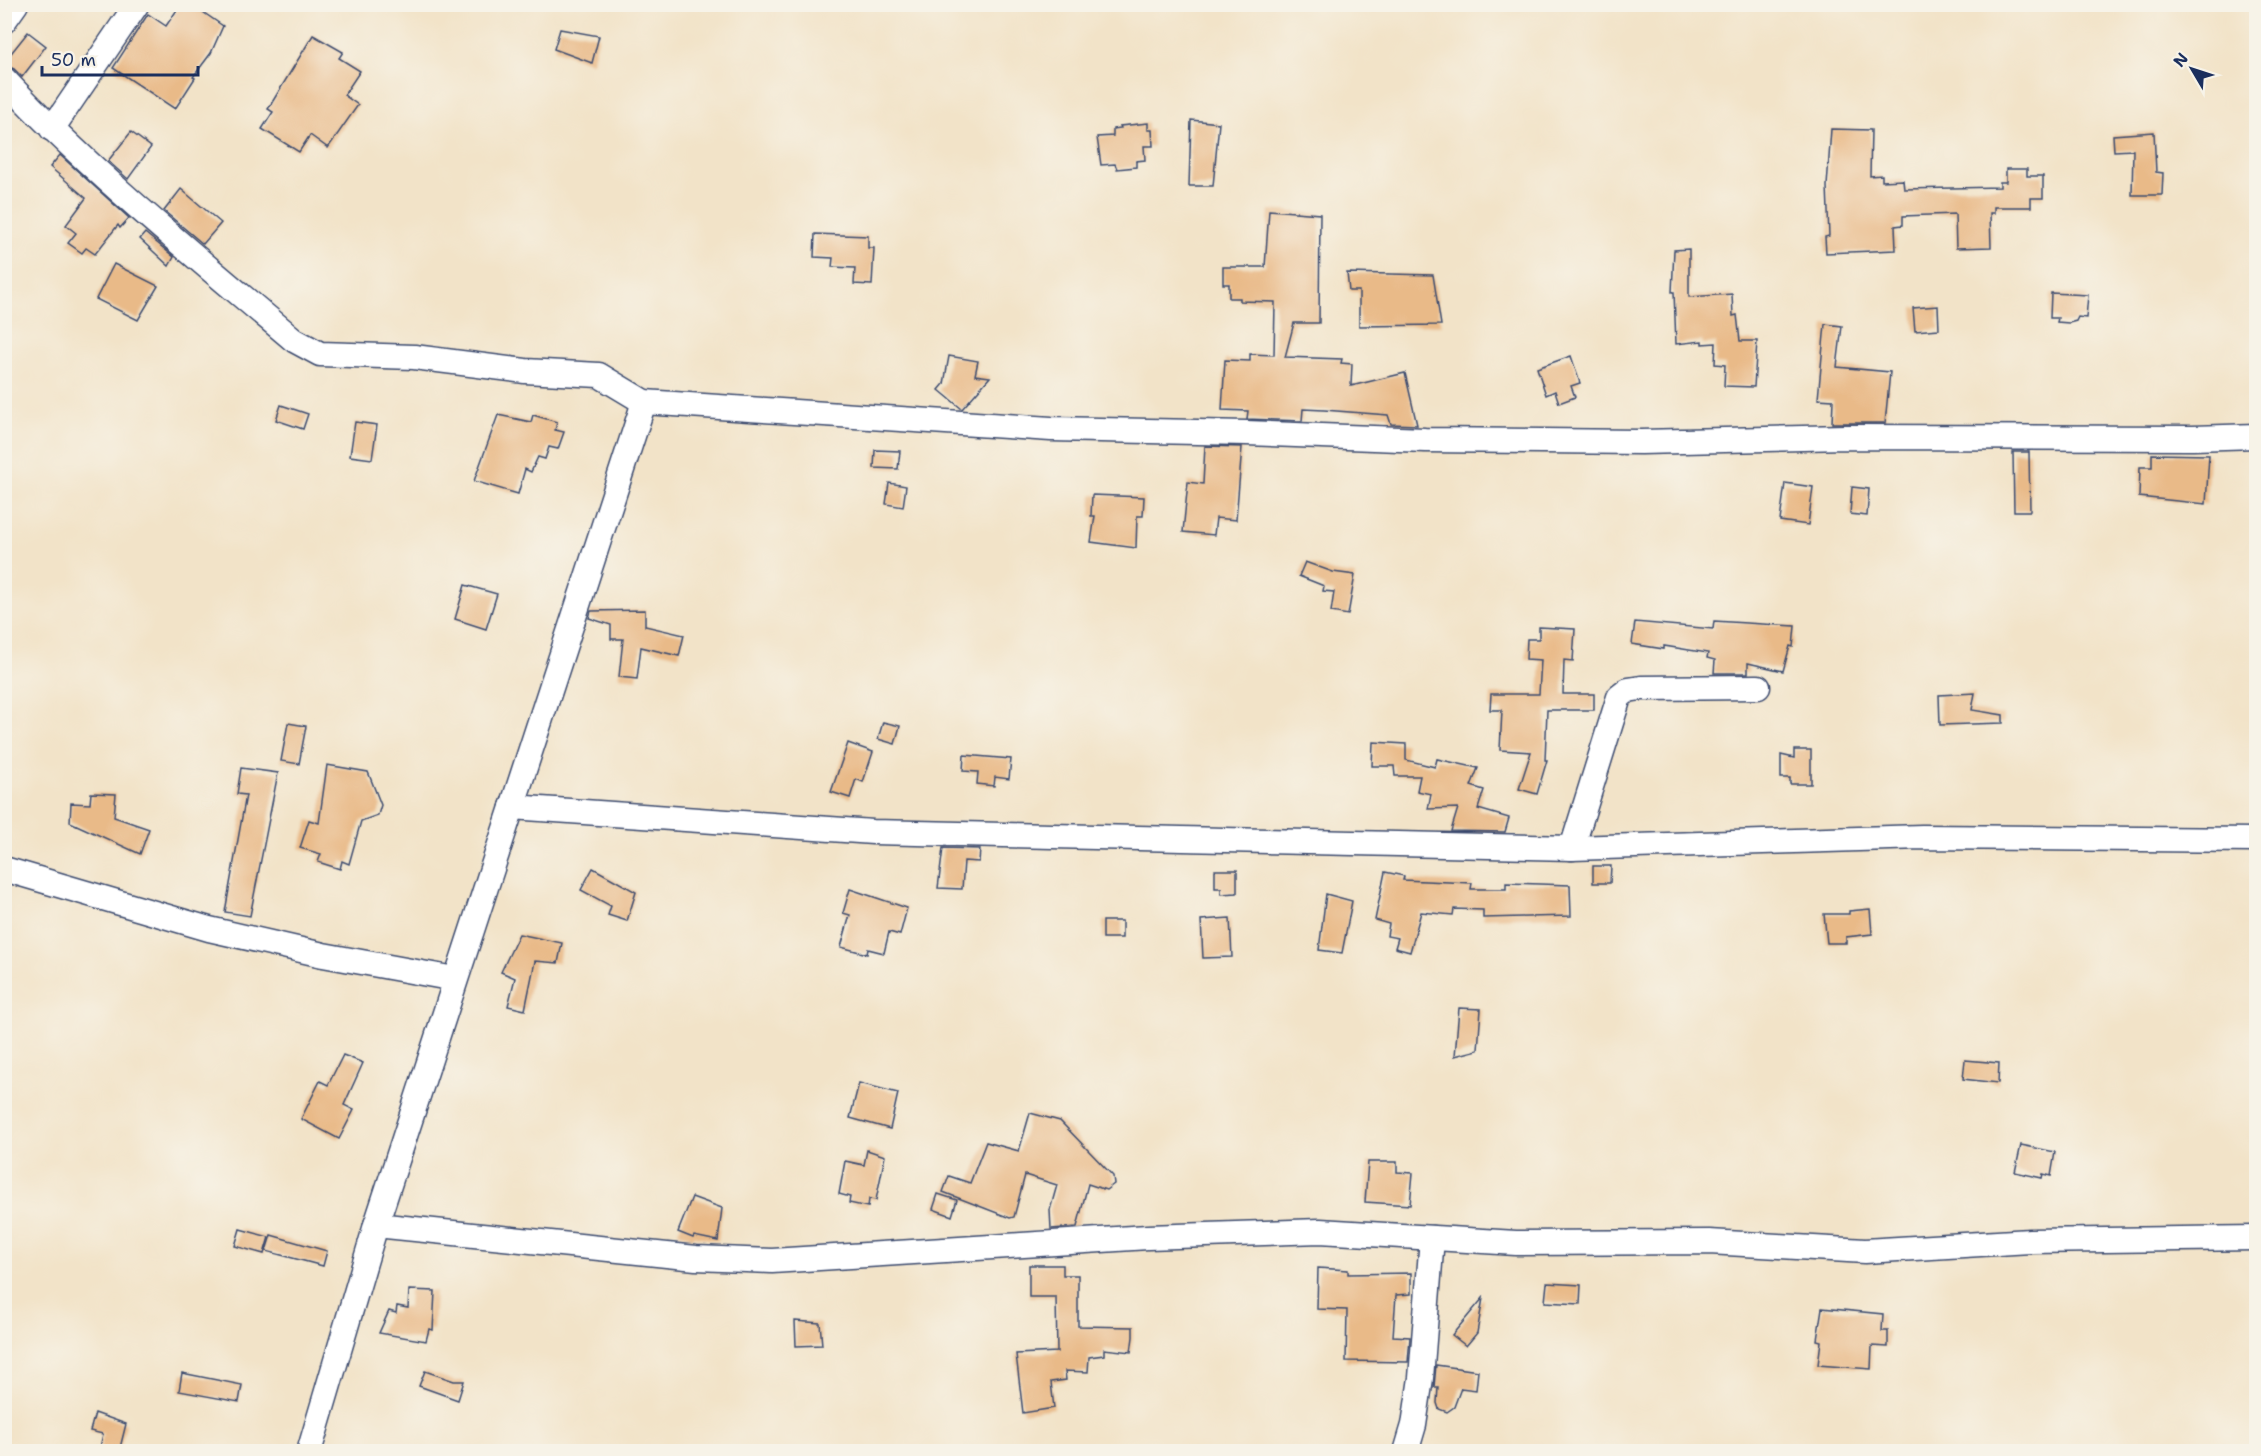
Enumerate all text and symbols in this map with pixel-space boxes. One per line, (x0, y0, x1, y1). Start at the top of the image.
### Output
scale bar (42, 39, 198, 77)
north arrow (2162, 39, 2222, 99)
text: 50 m (51, 48, 96, 72)
text: N (2169, 48, 2193, 71)

